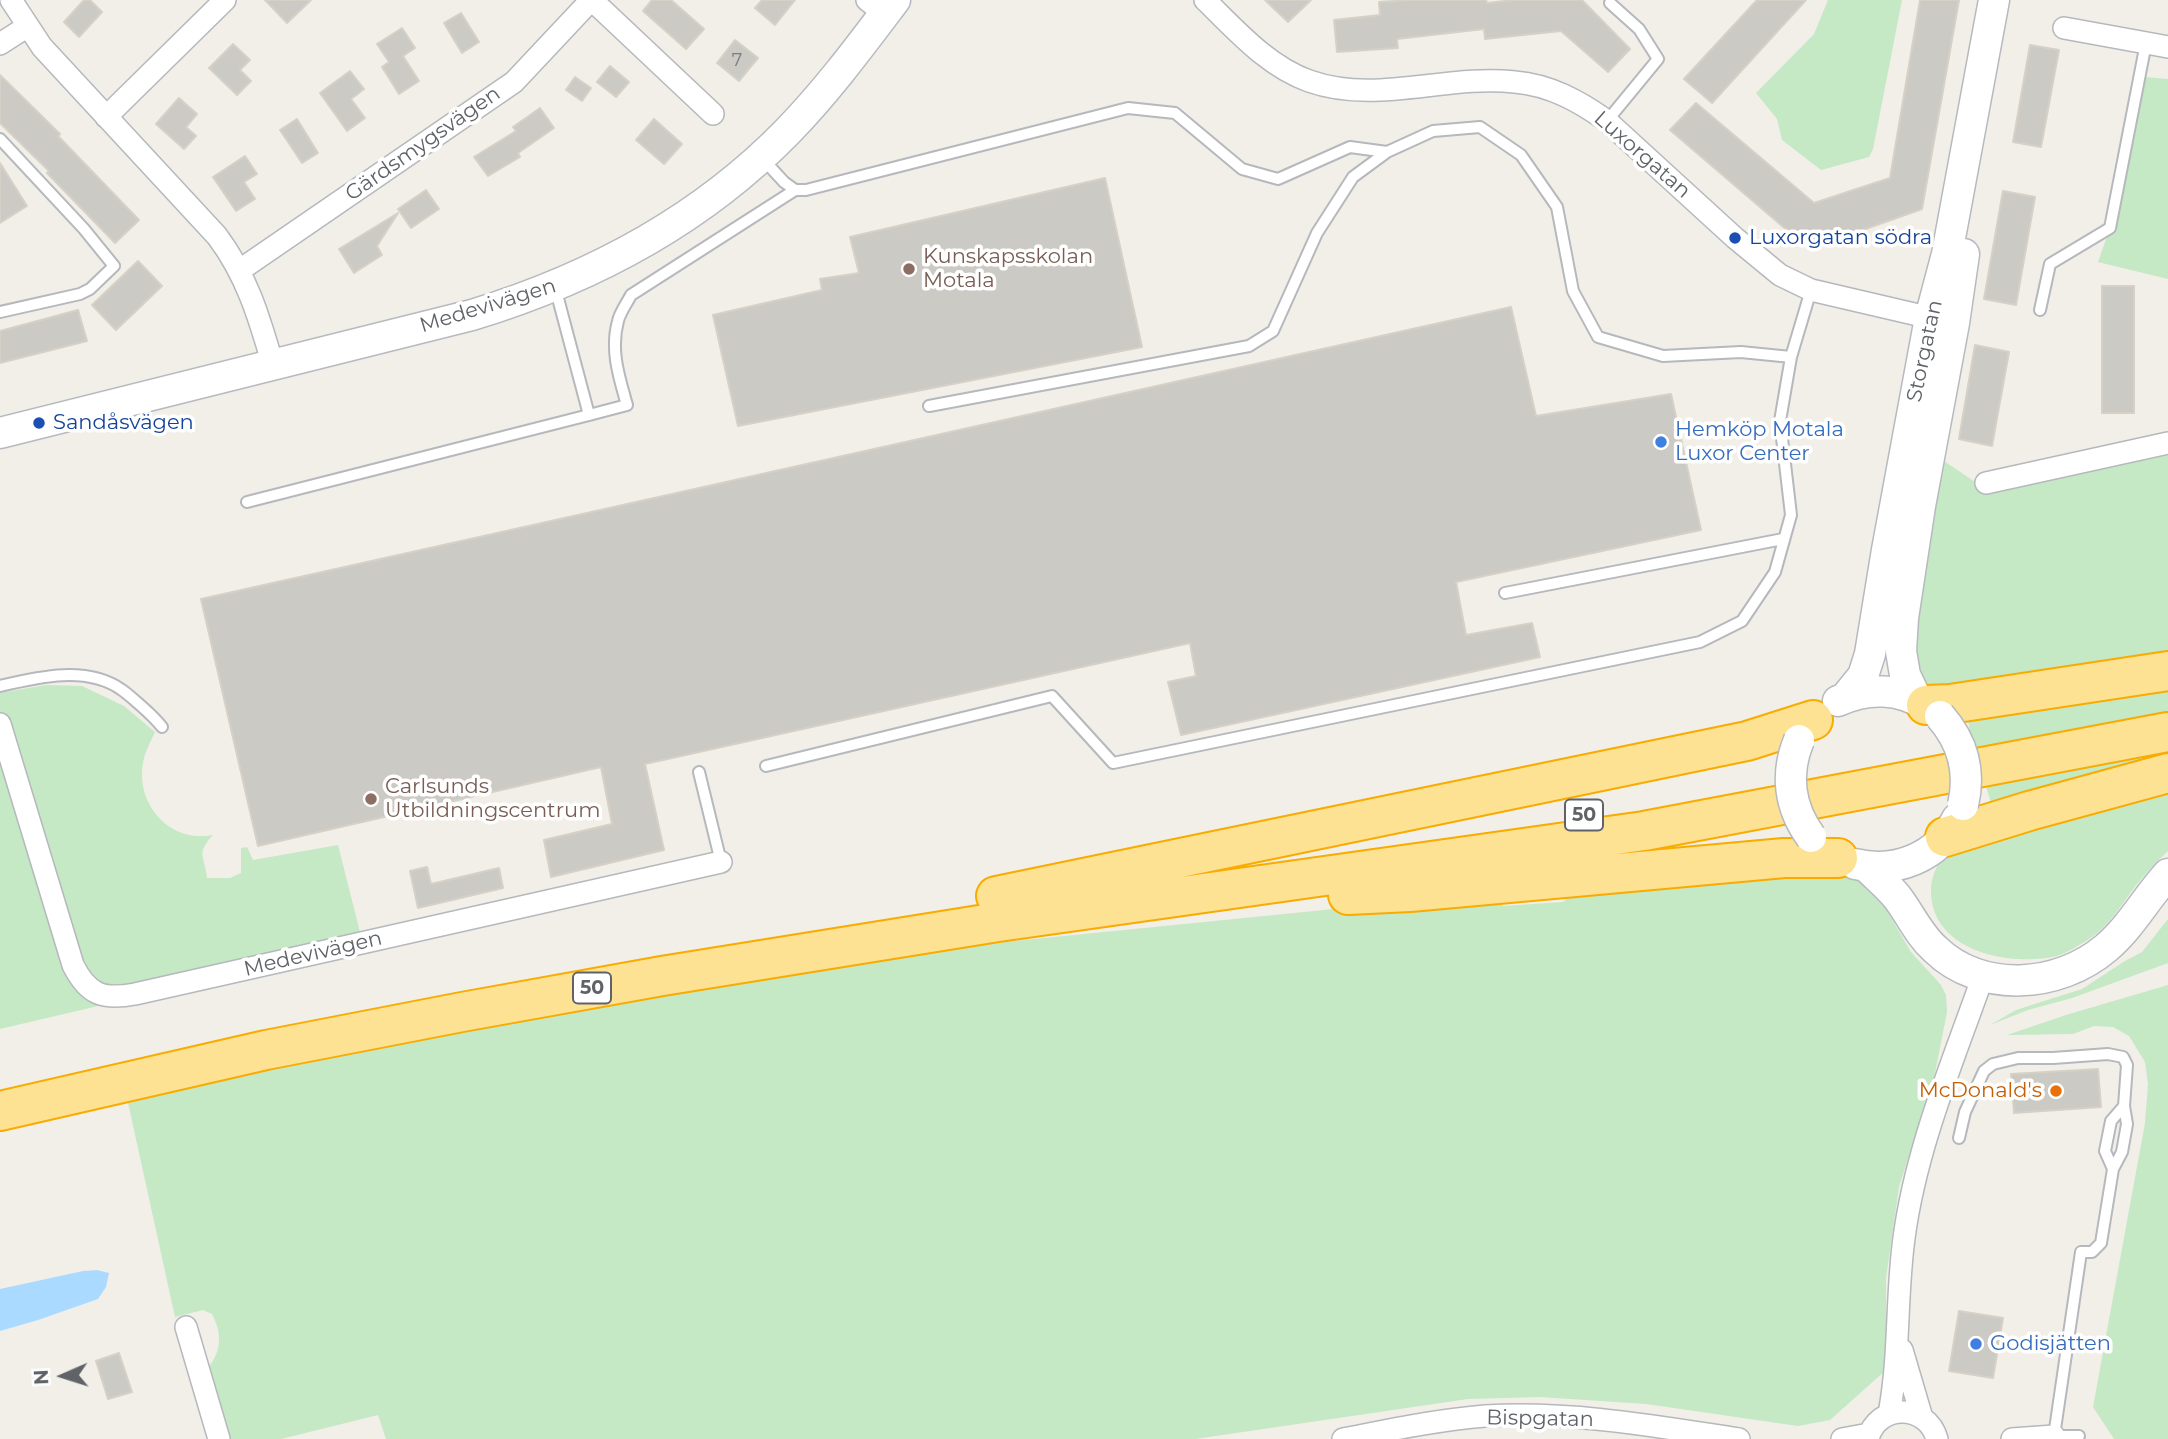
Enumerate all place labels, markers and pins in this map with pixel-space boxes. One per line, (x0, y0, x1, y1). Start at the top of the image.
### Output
place label: Luxorgatan södra (1749, 225, 1932, 251)
marker: Luxorgatan södra (1727, 230, 1743, 246)
place label: Kunskapsskolan Motala (923, 244, 1093, 294)
marker: Kunskapsskolan Motala (901, 261, 917, 277)
place label: Sandåsvägen (53, 410, 194, 436)
marker: Sandåsvägen (31, 415, 47, 431)
place label: Hemköp Motala Luxor Center (1675, 417, 1844, 467)
marker: Hemköp Motala Luxor Center (1653, 434, 1669, 450)
place label: Carlsunds Utbildningscentrum (385, 774, 600, 824)
marker: Carlsunds Utbildningscentrum (363, 791, 379, 807)
place label: McDonald's (1919, 1078, 2042, 1104)
marker: McDonald's (2048, 1083, 2064, 1099)
place label: Godisjätten (1990, 1331, 2111, 1357)
marker: Godisjätten (1968, 1336, 1984, 1352)

